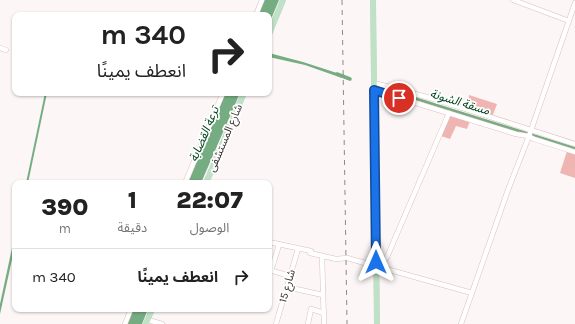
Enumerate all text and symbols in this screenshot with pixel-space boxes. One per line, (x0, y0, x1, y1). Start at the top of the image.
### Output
text: 340 m (101, 18, 186, 51)
icon: right (200, 28, 252, 80)
text: انعطف يمينًا (97, 60, 186, 82)
pin (382, 81, 416, 115)
water label: مسقة الشونة (428, 86, 492, 118)
icon: arrive (388, 87, 410, 109)
water label: ترعة القضابة (186, 102, 223, 164)
street label: شارع المستشفى (205, 102, 246, 174)
text: 1 (128, 186, 137, 214)
text: 22:07 (176, 186, 243, 214)
text: 390 (41, 193, 88, 221)
text: دقيقة (118, 220, 147, 235)
text: الوصول (190, 220, 229, 235)
text: m (59, 221, 71, 236)
position arrow (355, 241, 397, 283)
icon: right (230, 266, 252, 288)
text: 340 m (32, 268, 76, 286)
text: انعطف يمينًا (138, 268, 218, 286)
street label: شارع 15 (276, 268, 299, 304)

